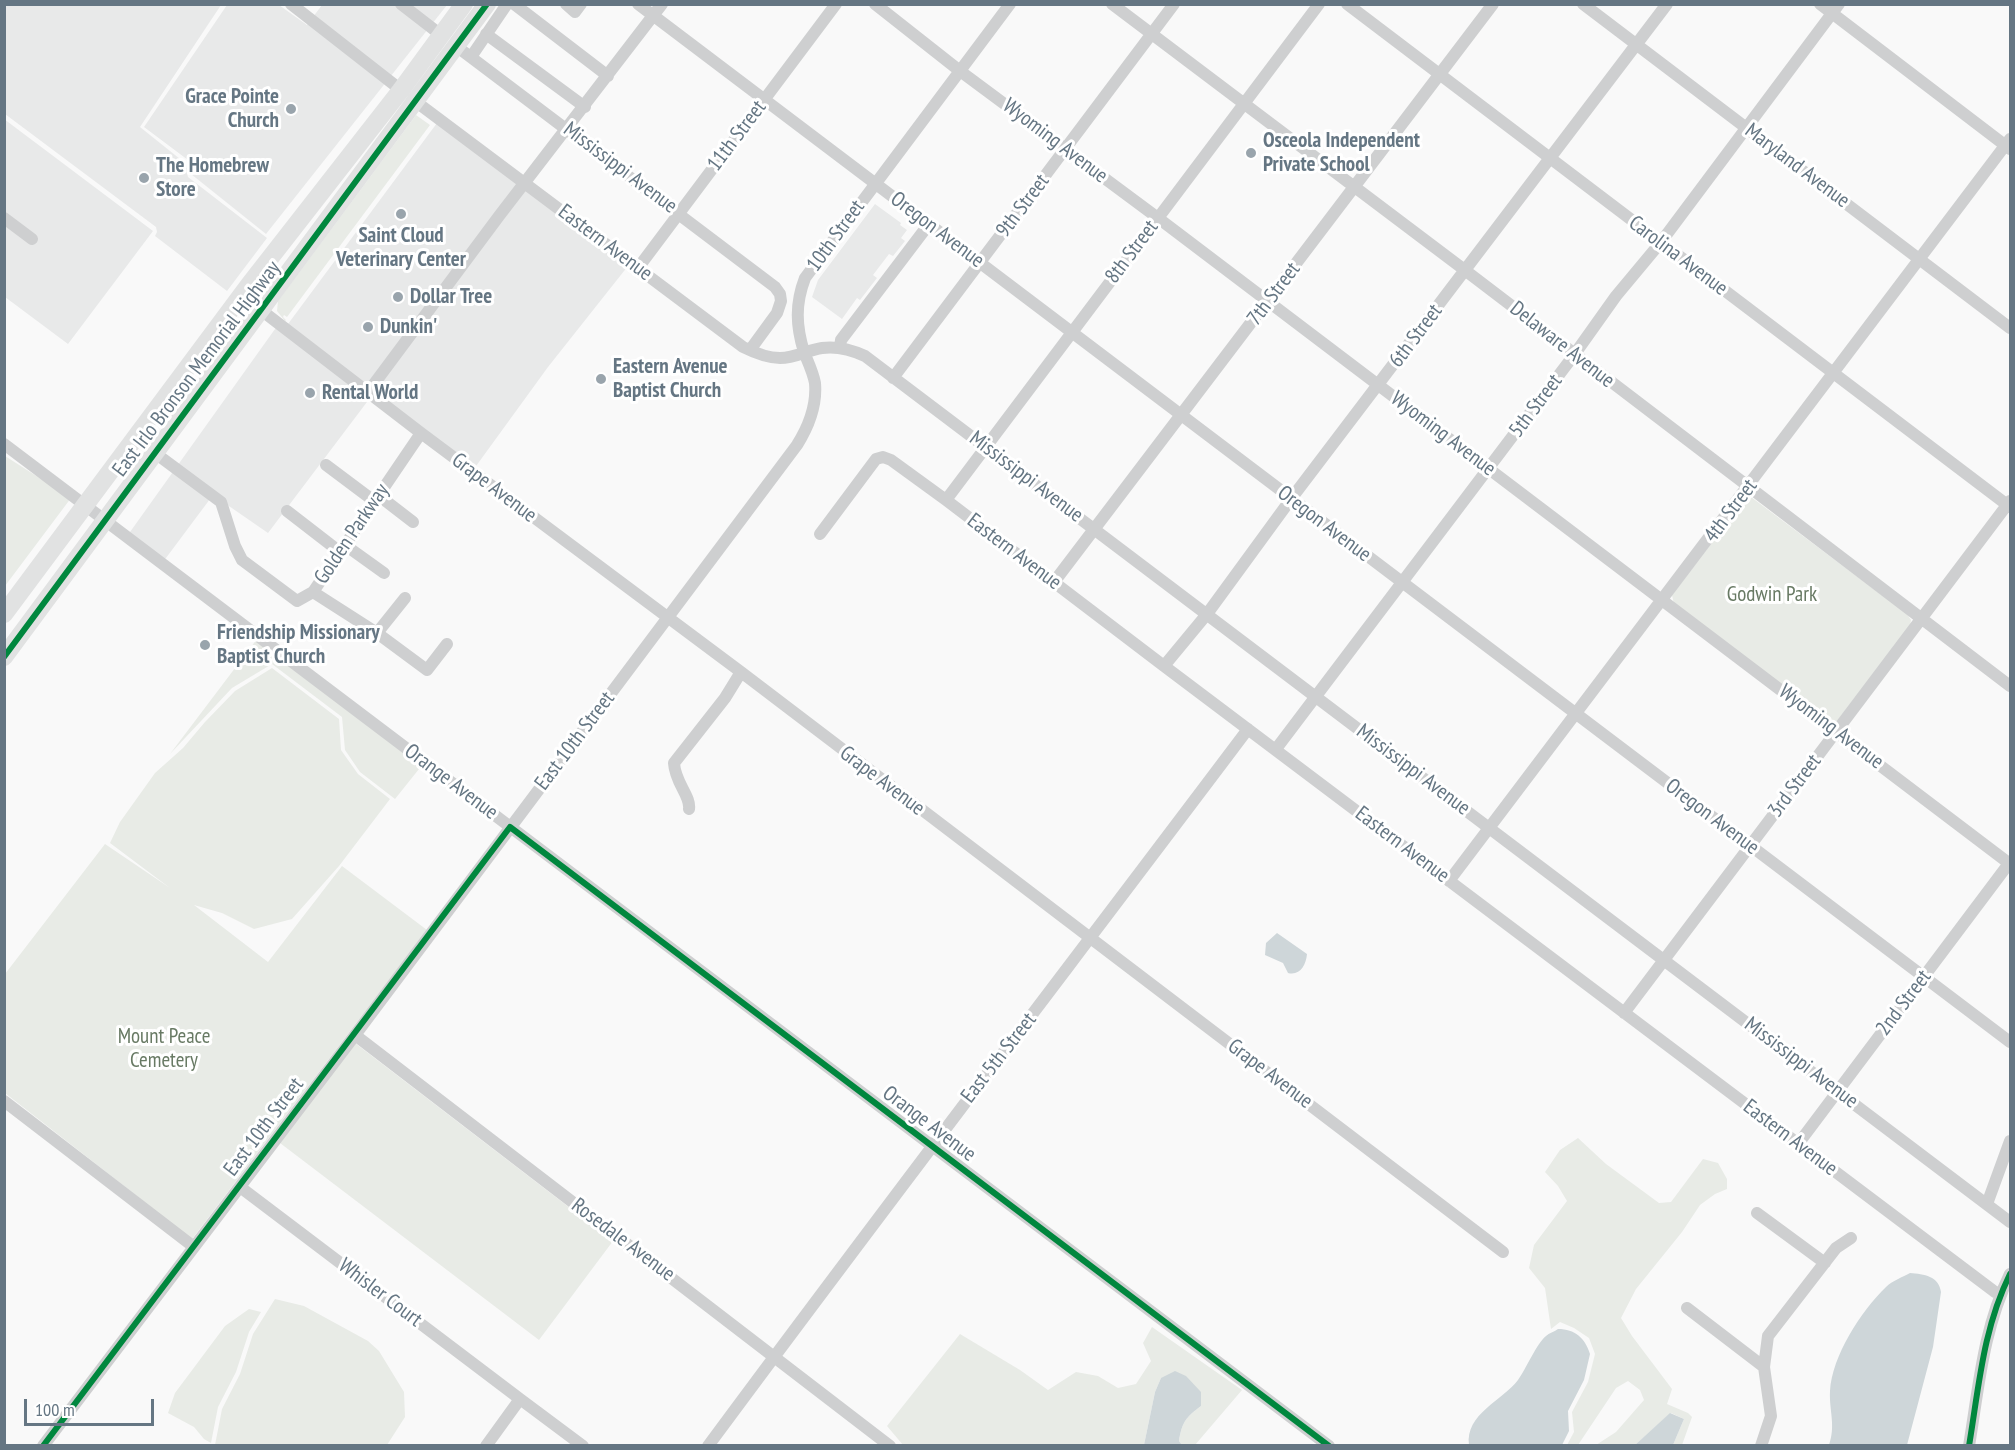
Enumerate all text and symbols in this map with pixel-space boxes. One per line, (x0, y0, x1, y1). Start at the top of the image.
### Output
place label: Grace Pointe Church (185, 84, 279, 134)
street label: Wyoming Avenue (998, 93, 1112, 189)
street label: 11th Street (702, 96, 772, 176)
marker: Grace Pointe Church (284, 102, 298, 116)
street label: Mississippi Avenue (558, 117, 682, 219)
street label: Maryland Avenue (1740, 118, 1854, 214)
place label: Osceola Independent Private School (1263, 128, 1420, 178)
marker: Osceola Independent Private School (1244, 146, 1258, 160)
place label: The Homebrew Store (156, 153, 269, 203)
street label: 9th Street (991, 170, 1055, 242)
marker: The Homebrew Store (137, 171, 151, 185)
street label: Oregon Avenue (885, 187, 989, 273)
street label: 10th Street (802, 195, 870, 277)
street label: Eastern Avenue (553, 199, 657, 287)
marker: Saint Cloud Veterinary Center (394, 207, 408, 221)
street label: Carolina Avenue (1624, 211, 1732, 301)
street label: 8th Street (1100, 216, 1164, 288)
place label: Saint Cloud Veterinary Center (336, 223, 466, 273)
street label: East Irlo Bronson Memorial Highway (108, 256, 286, 482)
street label: 7th Street (1242, 258, 1306, 330)
place label: Dollar Tree (410, 284, 492, 310)
marker: Dollar Tree (391, 290, 405, 304)
street label: Delaware Avenue (1505, 296, 1619, 394)
street label: 6th Street (1384, 300, 1448, 372)
place label: Dunkin' (380, 314, 437, 340)
marker: Dunkin' (361, 320, 375, 334)
place label: Eastern Avenue Baptist Church (613, 354, 728, 404)
street label: 5th Street (1504, 370, 1568, 442)
marker: Eastern Avenue Baptist Church (594, 372, 608, 386)
place label: Rental World (322, 380, 418, 406)
marker: Rental World (303, 386, 317, 400)
street label: Wyoming Avenue (1386, 386, 1500, 482)
street label: Mississippi Avenue (964, 426, 1088, 528)
street label: Grape Avenue (447, 448, 541, 528)
street label: 4th Street (1699, 475, 1763, 547)
street label: Golden Parkway (309, 479, 395, 589)
street label: Oregon Avenue (1272, 481, 1376, 567)
street label: Eastern Avenue (962, 508, 1066, 596)
park label: Godwin Park (1727, 582, 1817, 608)
place label: Friendship Missionary Baptist Church (217, 620, 380, 670)
marker: Friendship Missionary Baptist Church (198, 638, 212, 652)
street label: Wyoming Avenue (1774, 679, 1888, 775)
street label: East 10th Street (530, 687, 620, 795)
street label: Mississippi Avenue (1351, 719, 1475, 821)
street label: Orange Avenue (399, 739, 503, 825)
street label: Grape Avenue (835, 741, 929, 821)
street label: 3rd Street (1763, 750, 1827, 822)
street label: Oregon Avenue (1660, 774, 1764, 860)
street label: Eastern Avenue (1350, 801, 1454, 889)
street label: 2nd Street (1871, 965, 1937, 1041)
street label: East 5th Street (956, 1008, 1042, 1108)
street label: Mississippi Avenue (1739, 1012, 1863, 1114)
park label: Mount Peace Cemetery (118, 1024, 210, 1074)
street label: Grape Avenue (1223, 1034, 1317, 1114)
street label: East 10th Street (219, 1073, 309, 1181)
street label: Orange Avenue (877, 1081, 981, 1167)
street label: Eastern Avenue (1738, 1094, 1842, 1182)
street label: Rosedale Avenue (566, 1193, 680, 1287)
street label: Whisler Court (333, 1253, 427, 1333)
scale bar (27, 1387, 158, 1425)
text: 100 m (35, 1398, 75, 1421)

